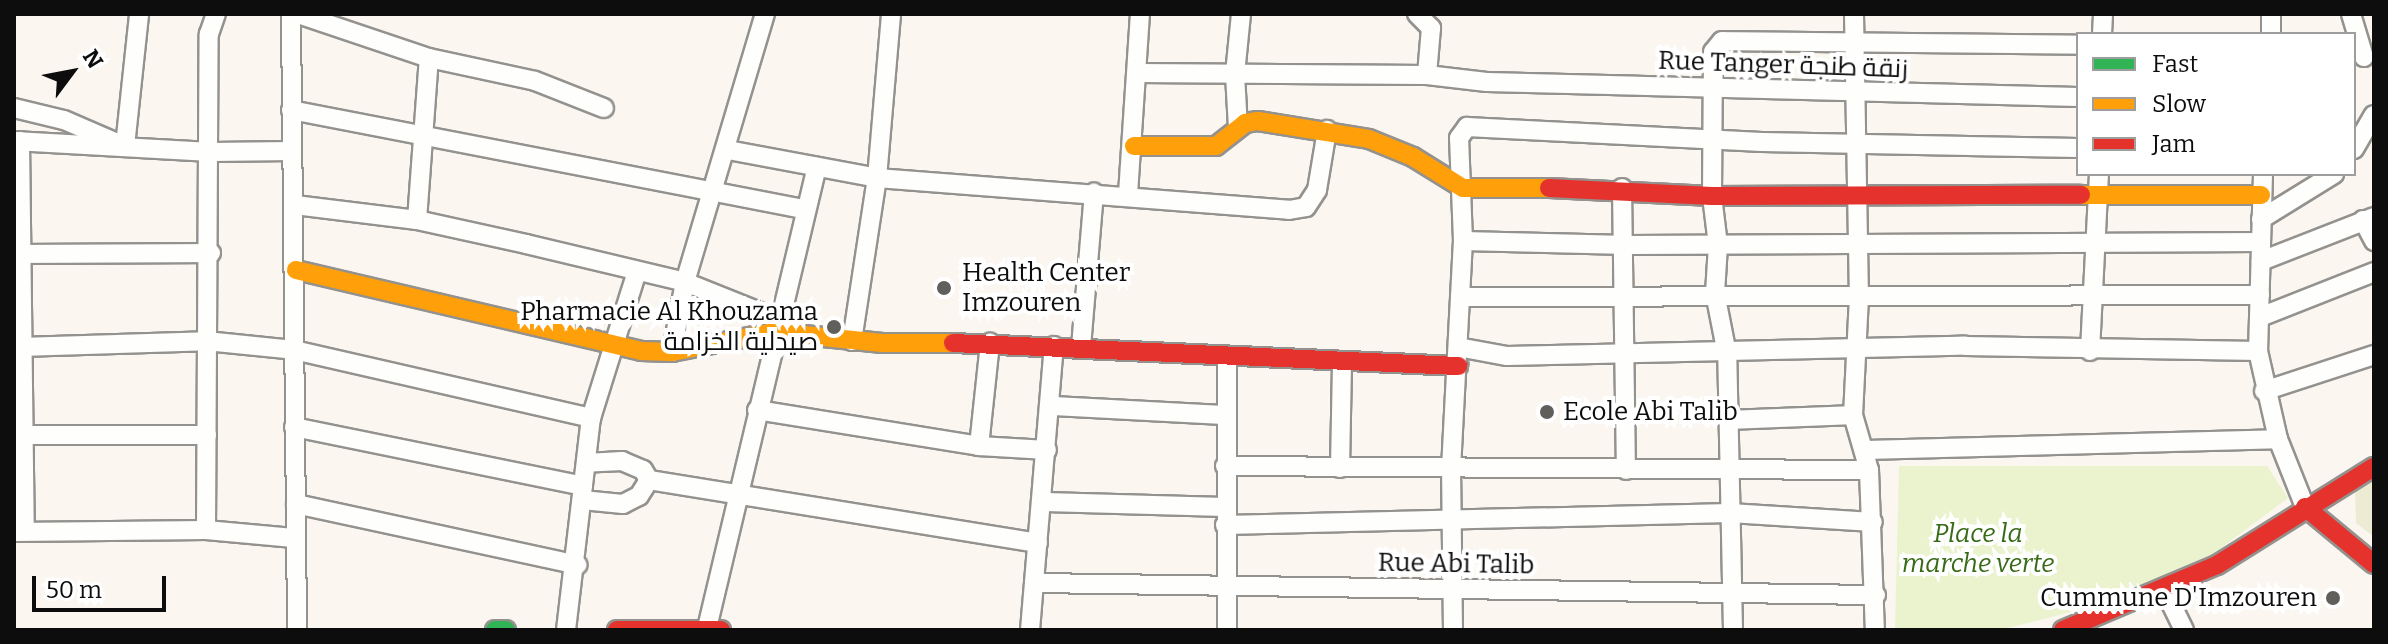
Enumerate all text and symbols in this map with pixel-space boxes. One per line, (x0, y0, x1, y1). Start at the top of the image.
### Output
north arrow (32, 32, 112, 112)
legend (2076, 32, 2356, 176)
text: N (77, 45, 109, 73)
street label: Rue Tanger زنقة طنجة (1658, 45, 1908, 85)
text: Fast (2152, 50, 2198, 78)
text: Slow (2152, 90, 2206, 118)
text: Jam (2152, 130, 2195, 158)
place label: Health Center Imzouren (962, 257, 1130, 318)
marker: Health Center Imzouren (933, 277, 955, 299)
place label: Pharmacie Al Khouzama صيدلية الخزامة (520, 296, 818, 358)
marker: Pharmacie Al Khouzama صيدلية الخزامة (825, 318, 843, 336)
place label: Ecole Abi Talib (1563, 396, 1738, 428)
marker: Ecole Abi Talib (1538, 403, 1556, 421)
park label: Place la marche verte (1902, 518, 2054, 580)
street label: Rue Abi Talib (1377, 547, 1535, 581)
scale bar (36, 560, 170, 610)
text: 50 m (46, 576, 102, 604)
place label: Cummune D'Imzouren (2040, 582, 2317, 614)
marker: Cummune D'Imzouren (2324, 589, 2342, 607)

